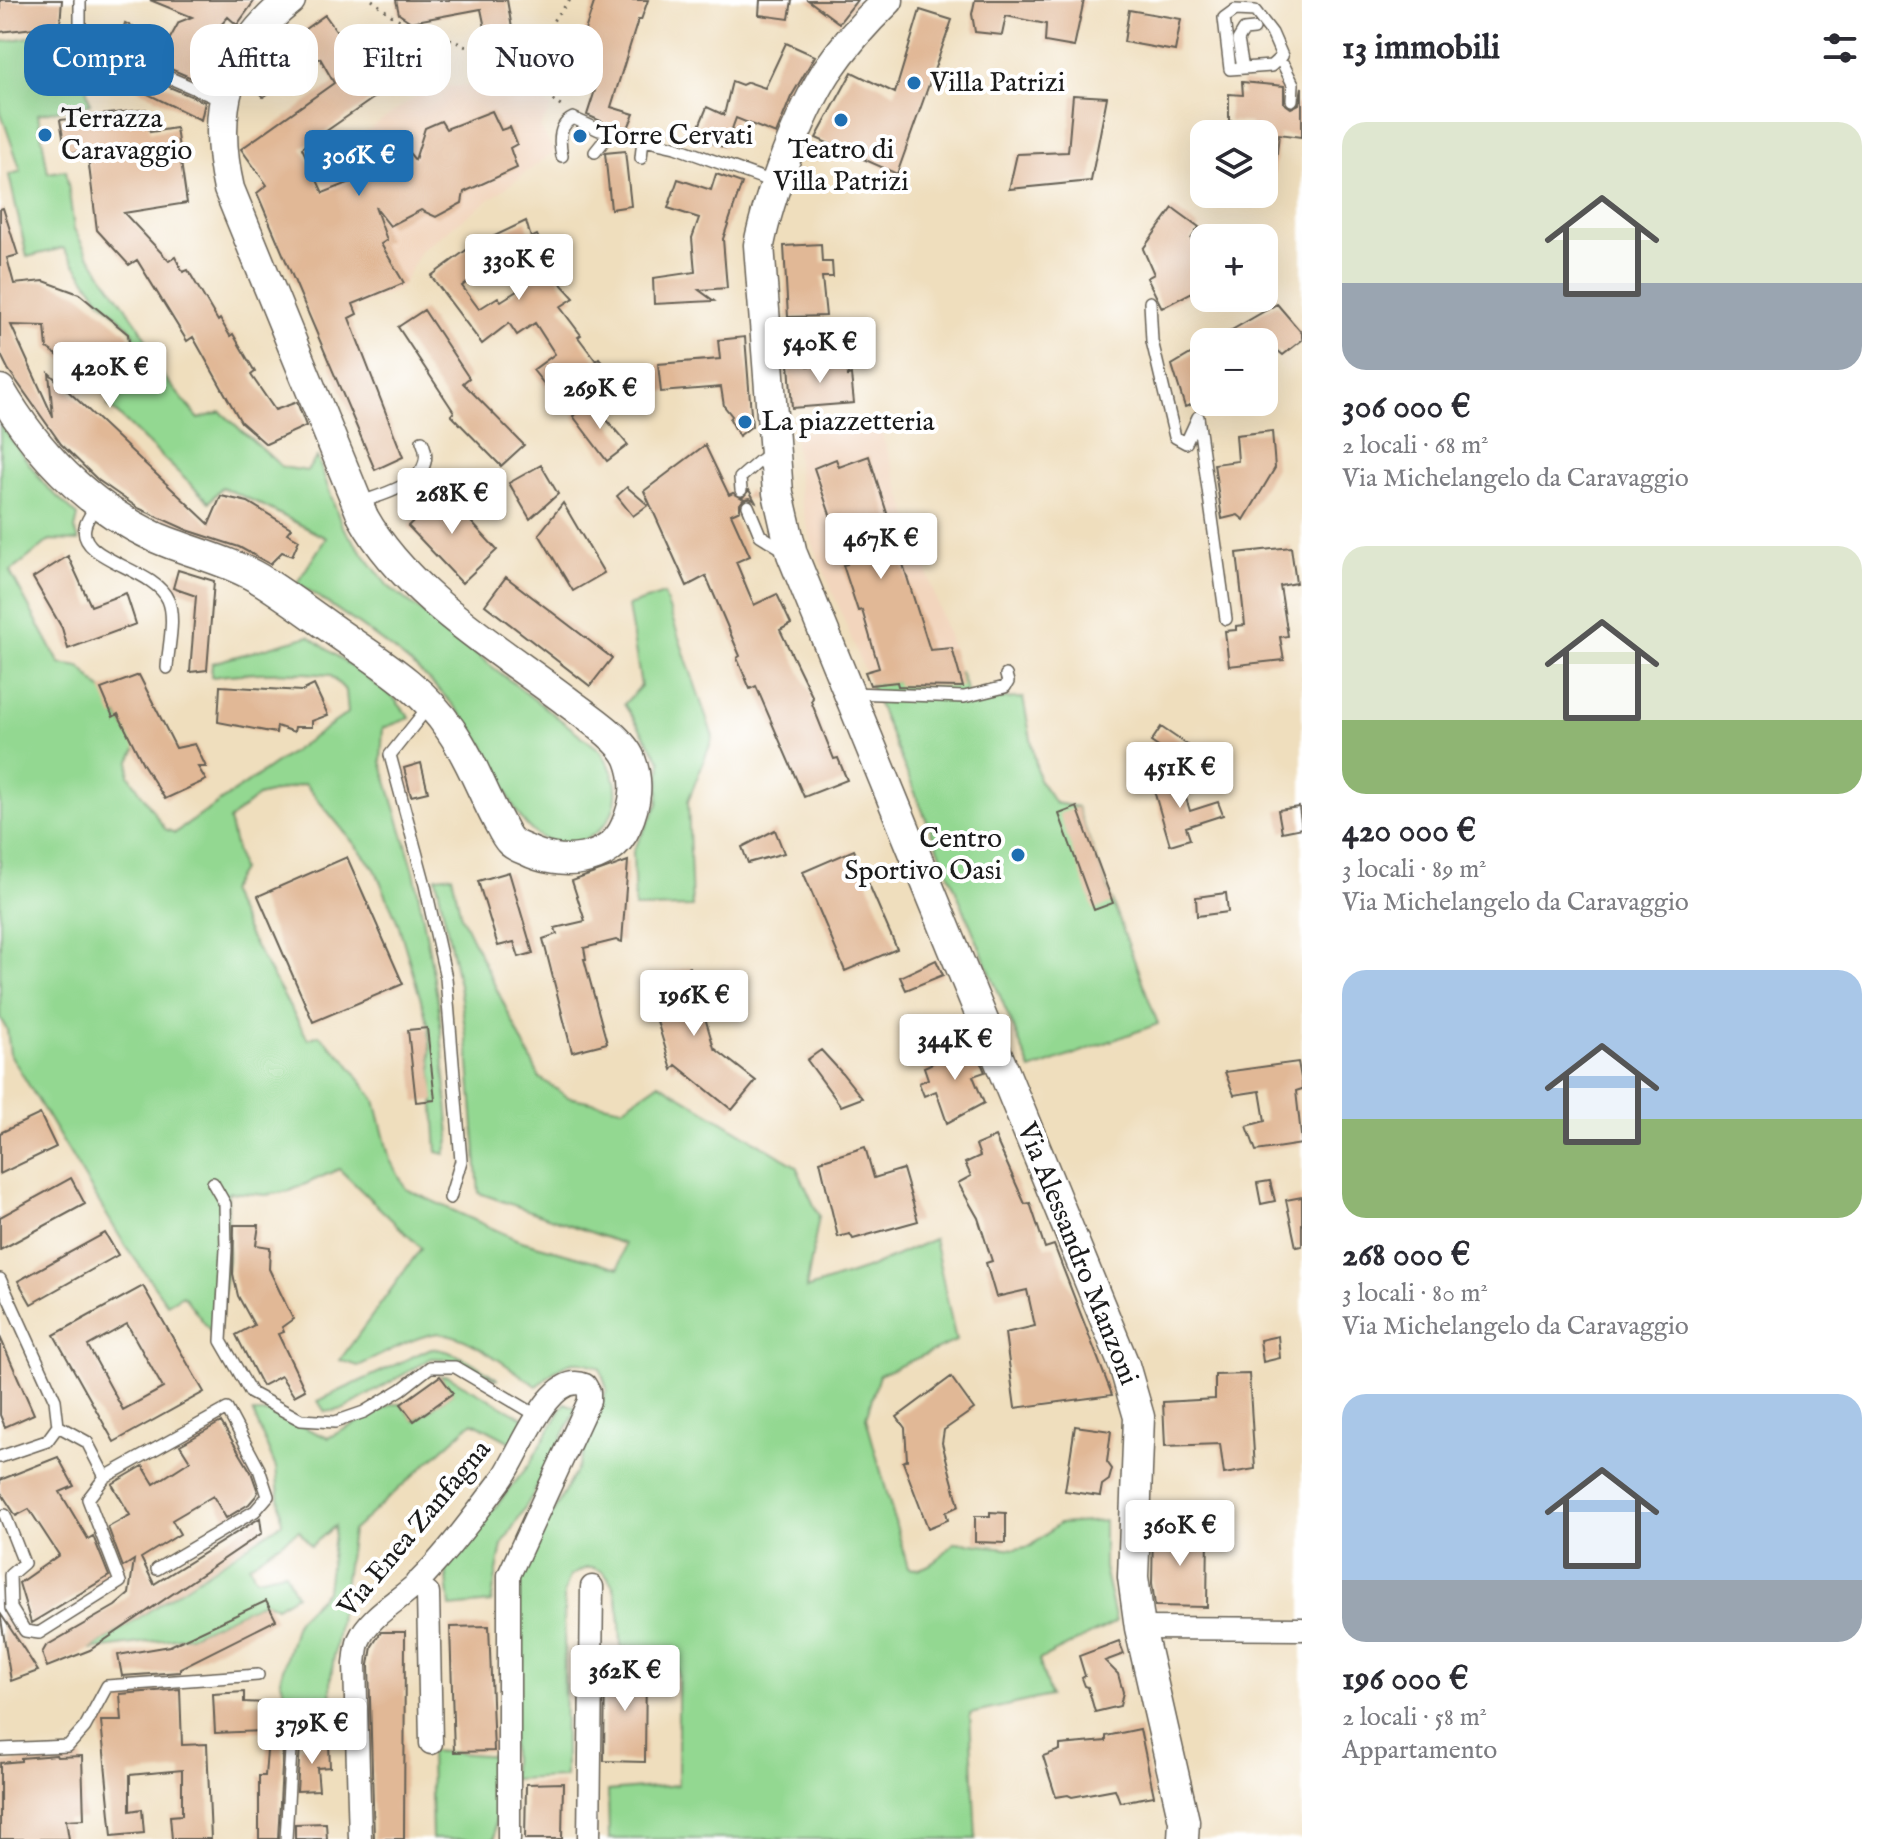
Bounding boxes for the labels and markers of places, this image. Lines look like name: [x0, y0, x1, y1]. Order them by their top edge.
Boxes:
place label: Villa Patrizi: [929, 66, 1065, 101]
marker: Villa Patrizi: [905, 74, 923, 92]
place label: Terrazza Caravaggio: [61, 102, 192, 169]
marker: Teatro di Villa Patrizi: [832, 111, 850, 129]
place label: Torre Cervati: [596, 119, 753, 154]
marker: Terrazza Caravaggio: [36, 126, 54, 144]
marker: Torre Cervati: [571, 127, 589, 145]
pin: 306K €: [294, 130, 424, 198]
place label: Teatro di Villa Patrizi: [772, 133, 909, 200]
pin: 330K €: [454, 234, 584, 302]
pin: 540K €: [755, 317, 885, 385]
pin: 420K €: [45, 342, 175, 410]
pin: 269K €: [535, 363, 665, 431]
place label: La piazzetteria: [761, 405, 935, 440]
marker: La piazzetteria: [736, 413, 754, 431]
pin: 268K €: [387, 468, 517, 536]
pin: 467K €: [816, 513, 946, 581]
pin: 451K €: [1115, 742, 1245, 810]
place label: Centro Sportivo Oasi: [844, 822, 1002, 889]
marker: Centro Sportivo Oasi: [1009, 846, 1027, 864]
pin: 196K €: [629, 970, 759, 1038]
pin: 344K €: [890, 1014, 1020, 1082]
pin: 360K €: [1115, 1500, 1245, 1568]
pin: 362K €: [560, 1645, 690, 1713]
pin: 379K €: [247, 1698, 377, 1766]

